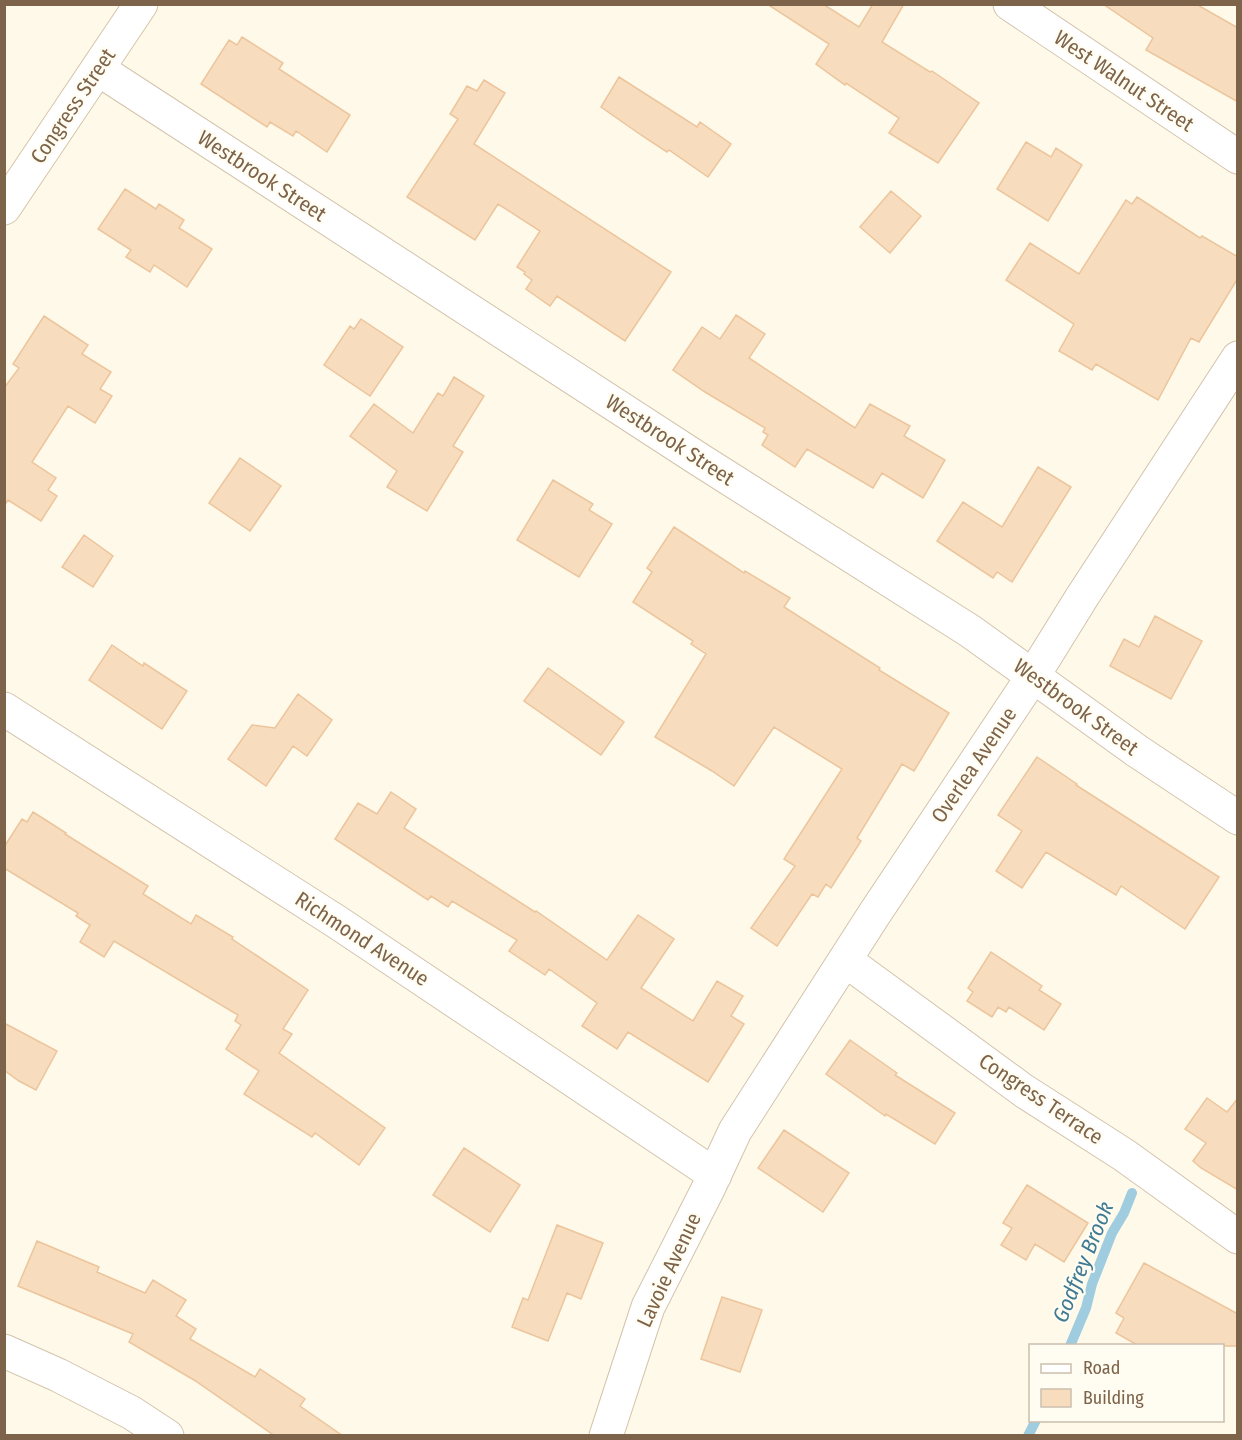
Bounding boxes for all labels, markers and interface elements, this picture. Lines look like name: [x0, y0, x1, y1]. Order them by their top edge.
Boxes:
street label: West Walnut Street: [1049, 25, 1199, 137]
street label: Congress Street: [25, 43, 121, 169]
street label: Westbrook Street: [193, 125, 331, 227]
street label: Westbrook Street: [601, 389, 739, 491]
street label: Westbrook Street: [1008, 653, 1144, 761]
street label: Overlea Avenue: [926, 702, 1022, 828]
street label: Richmond Avenue: [290, 886, 434, 992]
street label: Congress Terrace: [974, 1048, 1108, 1150]
water label: Godfrey Brook: [1047, 1198, 1119, 1326]
street label: Lavoie Avenue: [631, 1209, 707, 1331]
legend: [1029, 1344, 1224, 1422]
text: Road: [1083, 1357, 1120, 1379]
text: Building: [1083, 1387, 1144, 1409]

